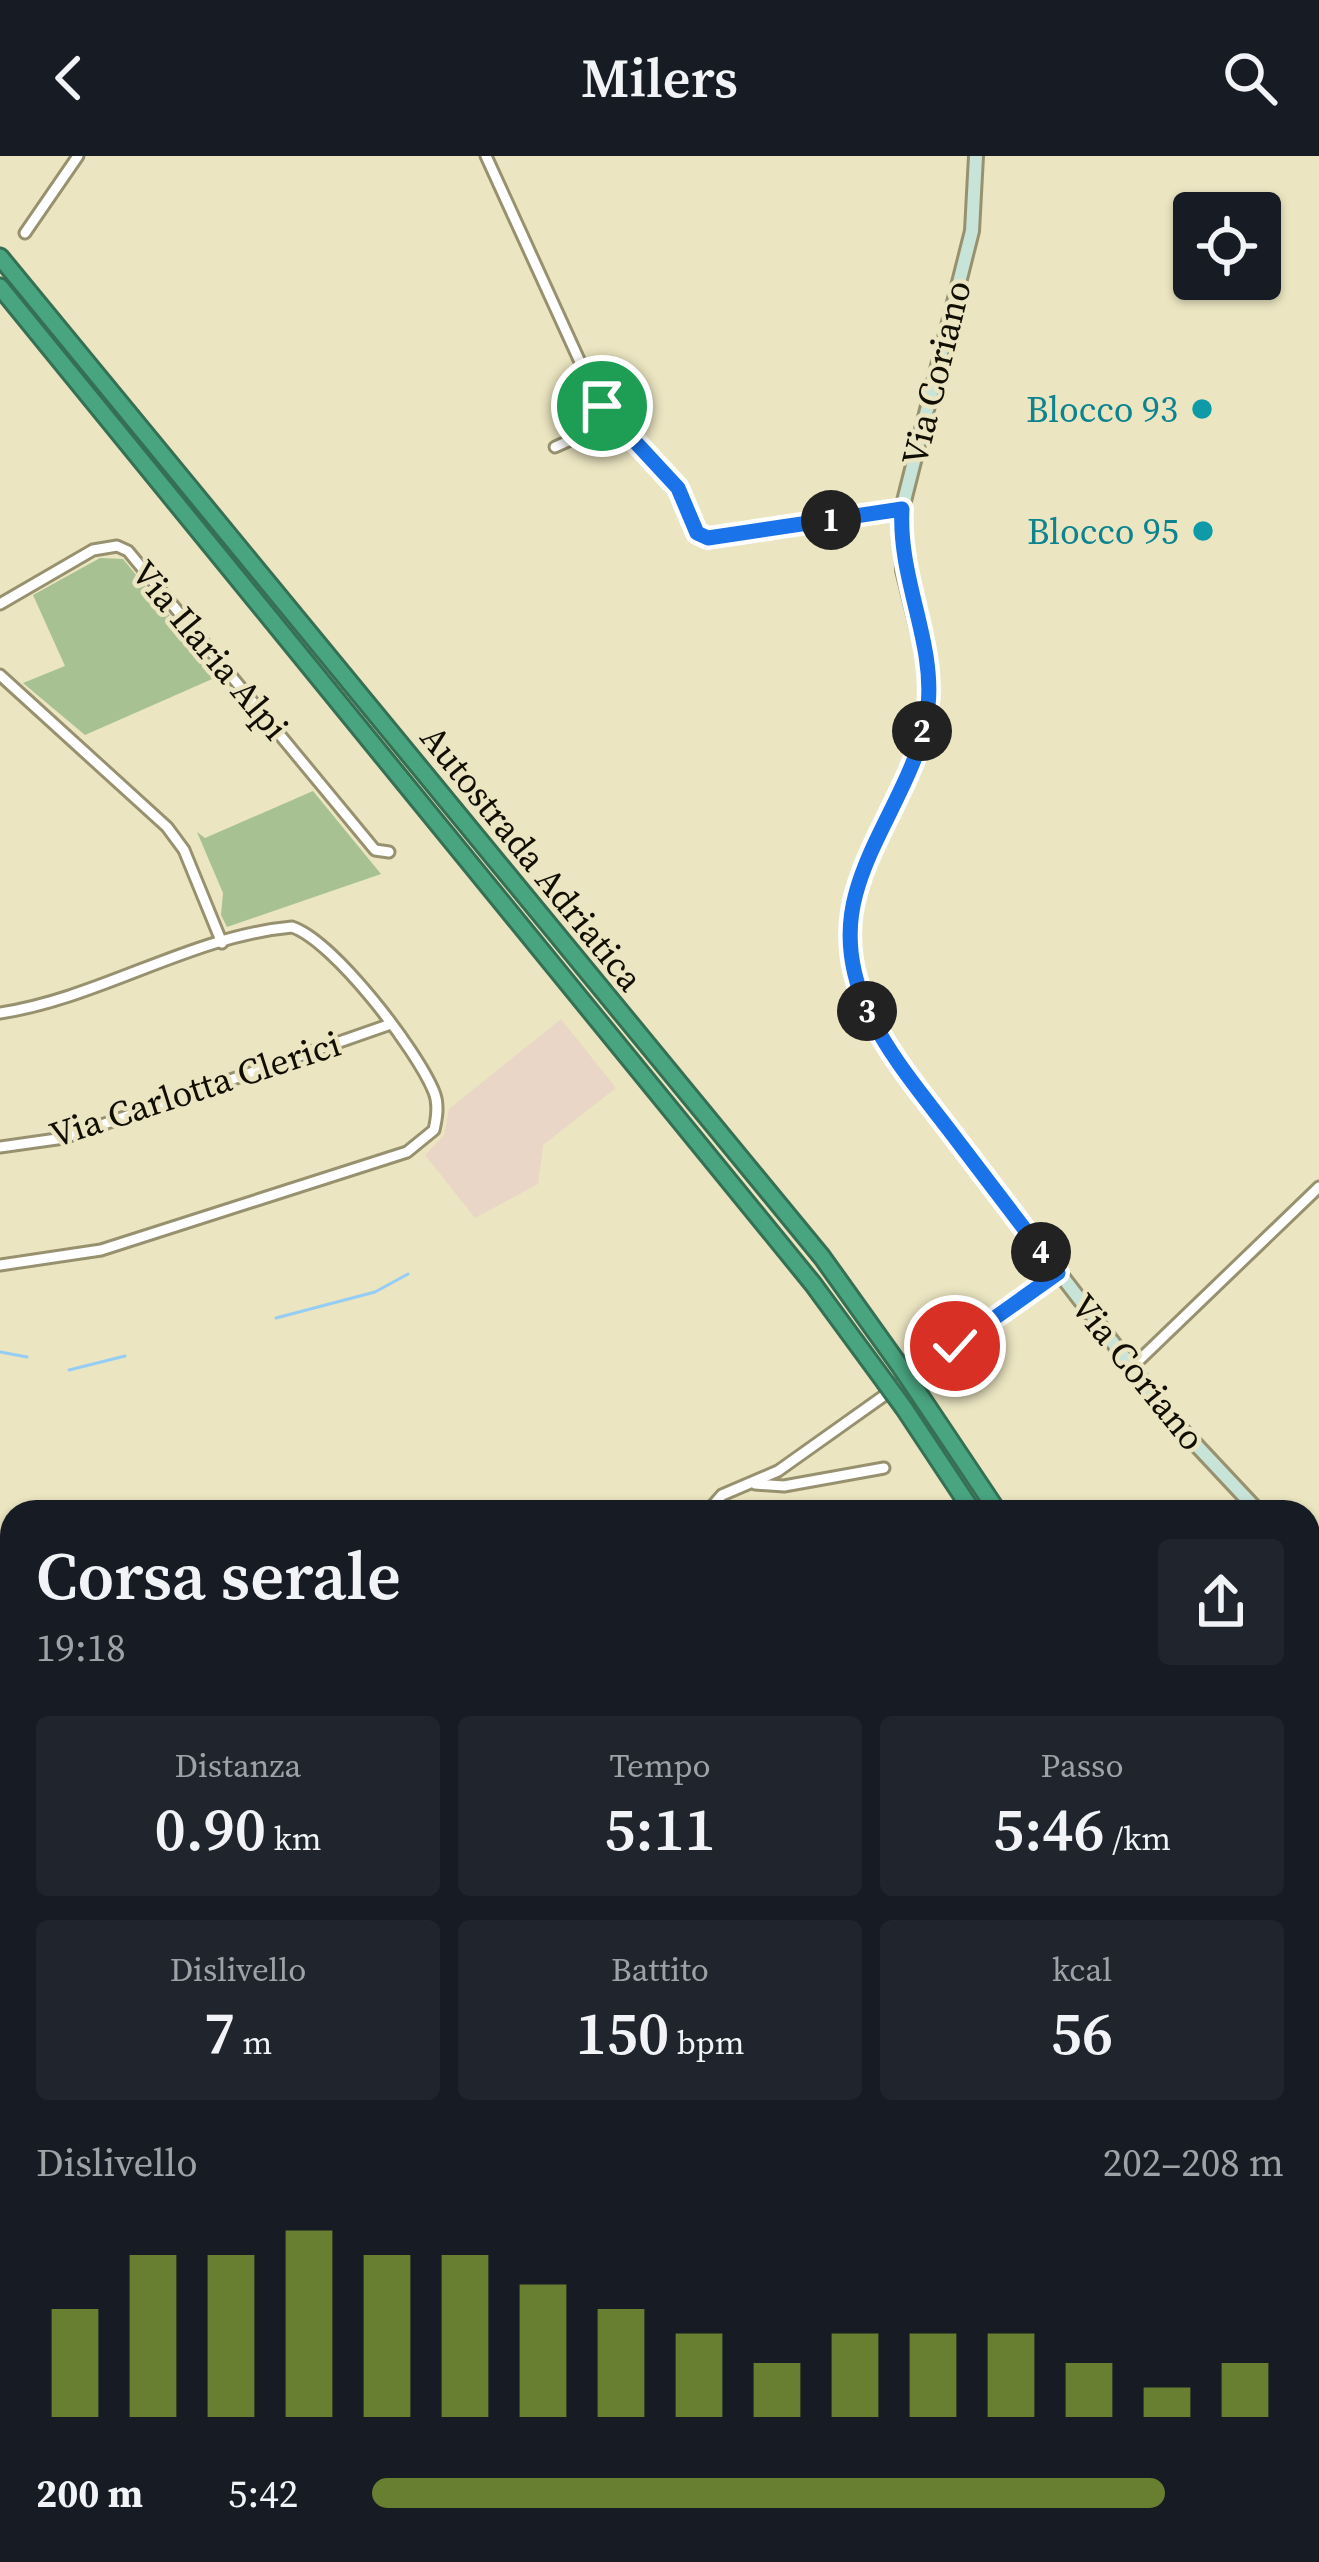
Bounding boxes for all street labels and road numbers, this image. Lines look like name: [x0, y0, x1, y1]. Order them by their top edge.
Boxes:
street label: Via Coriano: [889, 275, 983, 471]
street label: Via Ilaria Alpi: [120, 550, 300, 750]
street label: Autostrada Adriatica: [409, 715, 655, 1002]
street label: Via Carlotta Clerici: [43, 1019, 347, 1159]
street label: Via Coriano: [1060, 1283, 1216, 1461]

